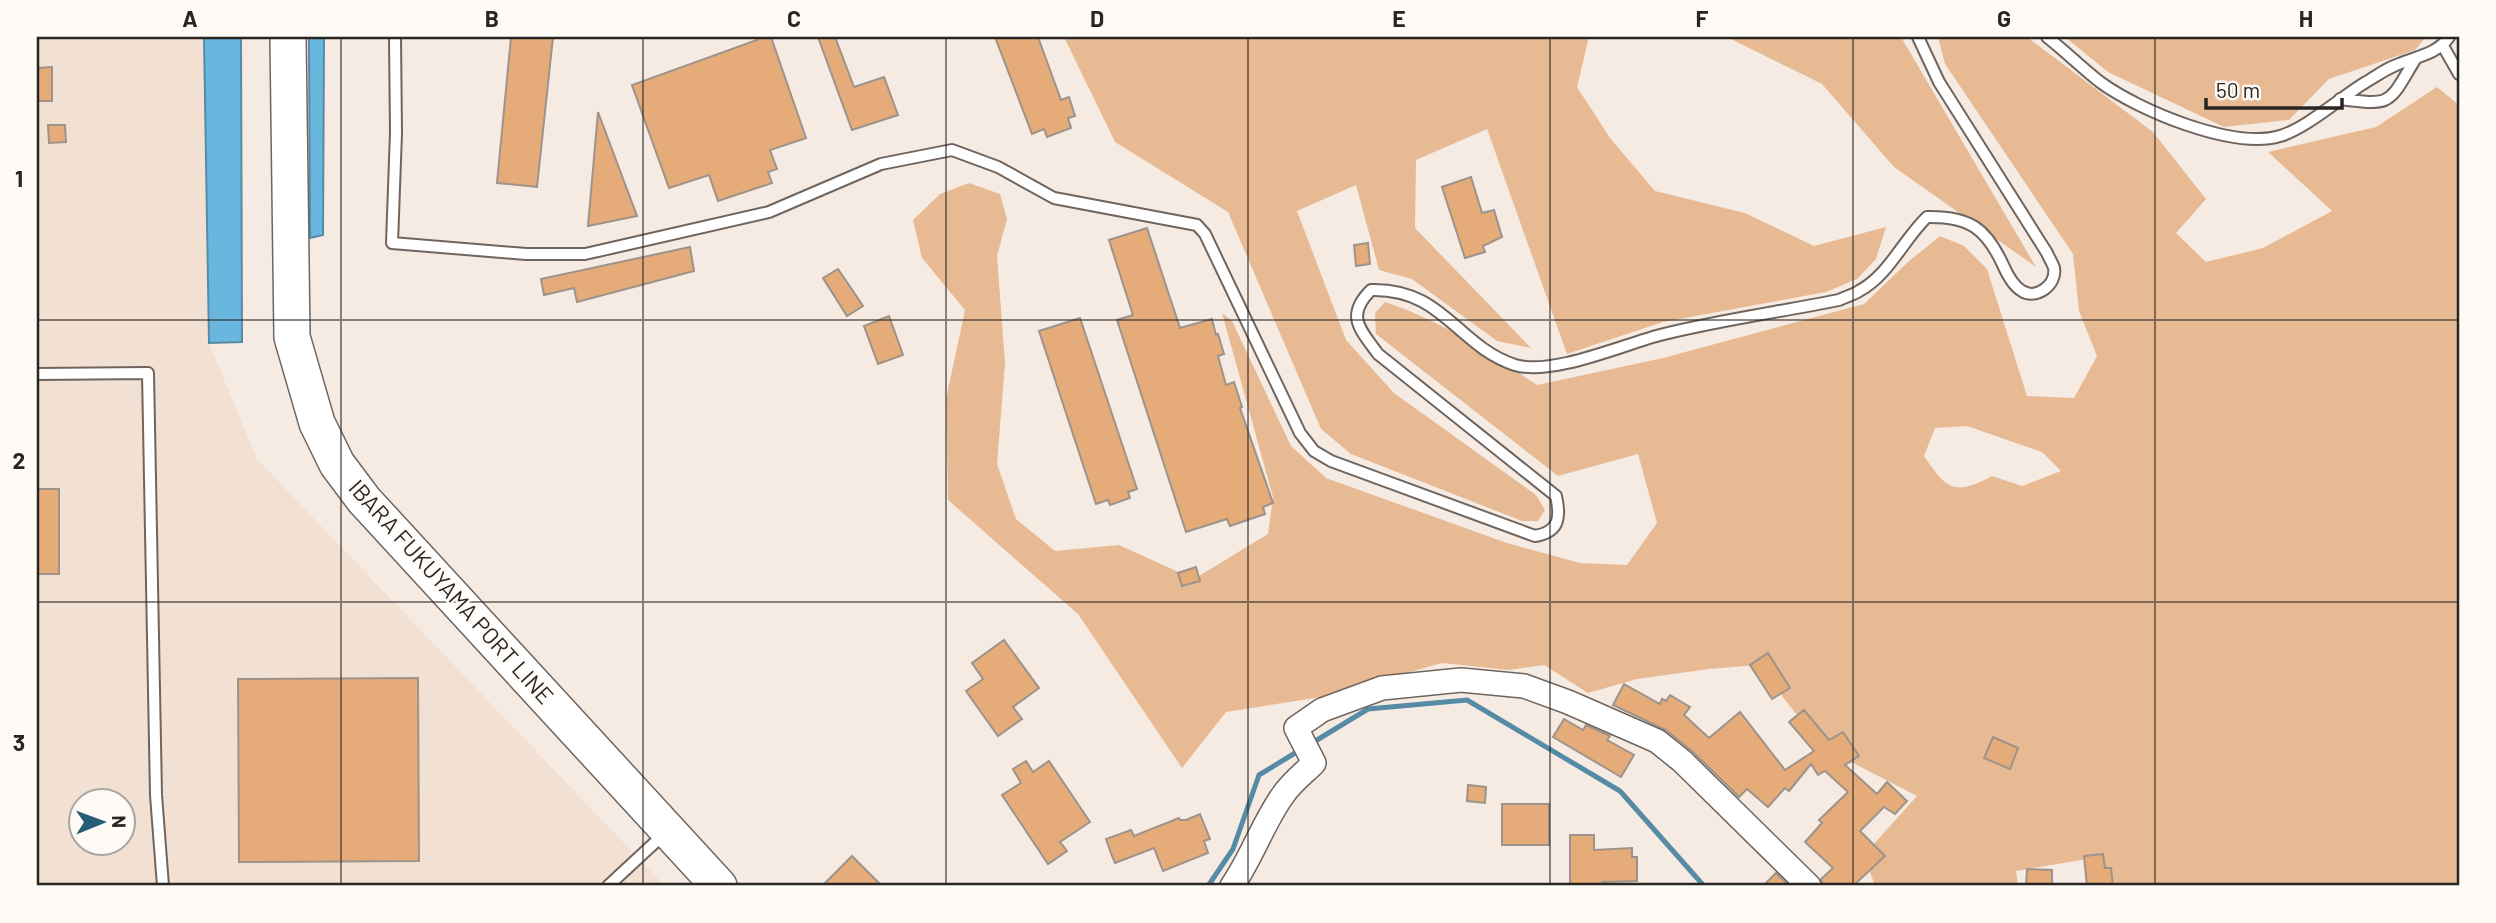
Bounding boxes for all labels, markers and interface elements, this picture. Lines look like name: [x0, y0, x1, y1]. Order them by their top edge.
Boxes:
text: A: [182, 4, 198, 32]
text: B: [485, 4, 499, 32]
text: C: [787, 4, 801, 32]
text: D: [1090, 4, 1104, 32]
text: E: [1392, 4, 1406, 32]
text: F: [1696, 4, 1709, 32]
text: G: [1997, 4, 2011, 32]
text: H: [2299, 4, 2313, 32]
scale bar: [2206, 66, 2342, 110]
text: 50 m: [2216, 77, 2260, 102]
text: 1: [15, 164, 23, 192]
text: 2: [13, 446, 25, 474]
street label: IBARA FUKUYAMA PORT LINE: [344, 473, 560, 709]
text: 3: [13, 728, 25, 756]
north arrow: [66, 786, 136, 856]
text: N: [108, 815, 131, 828]

